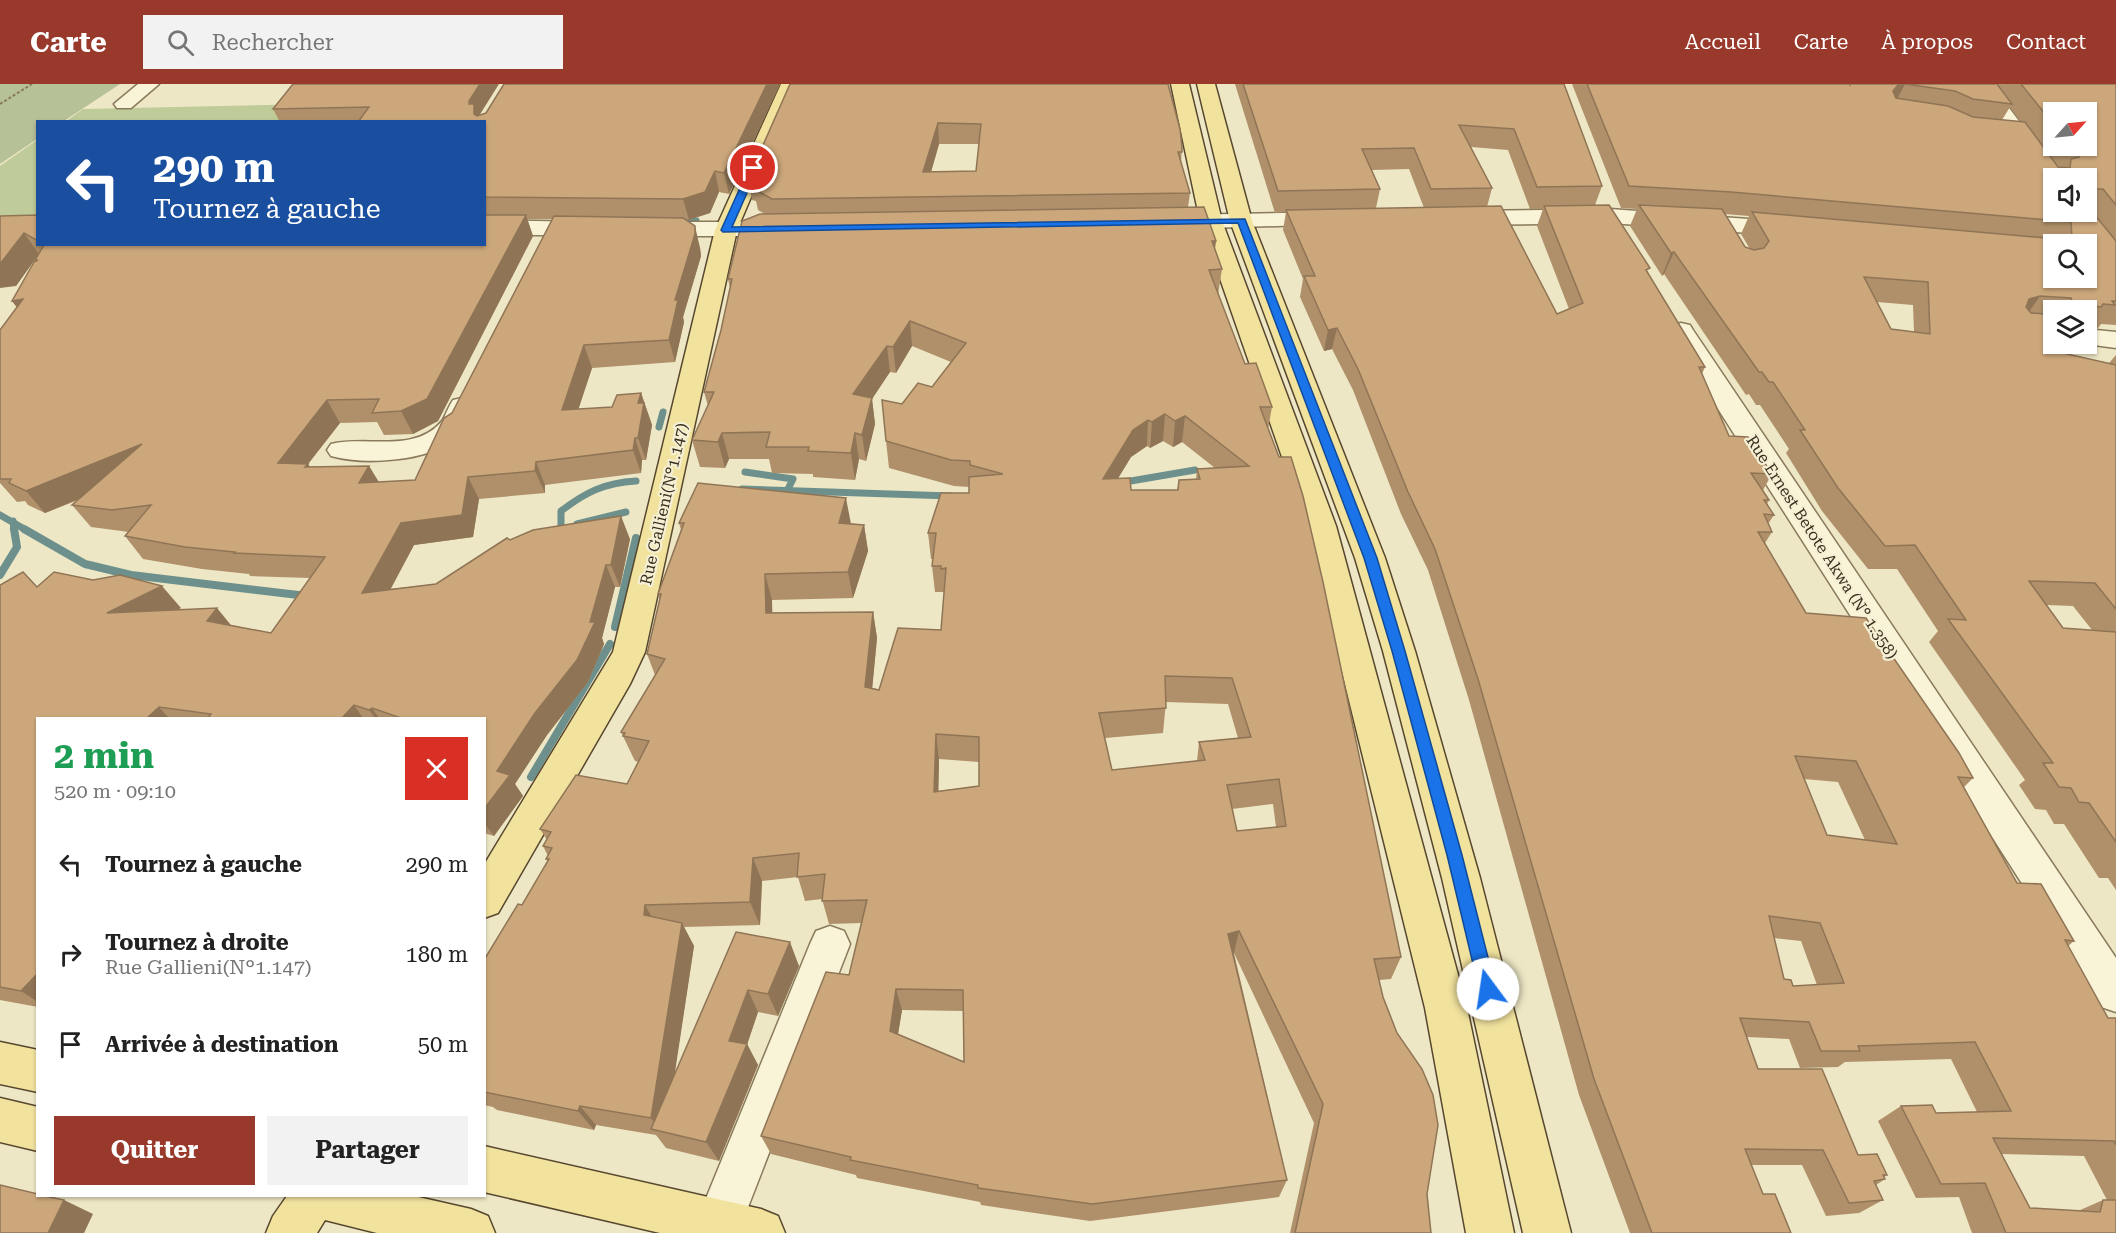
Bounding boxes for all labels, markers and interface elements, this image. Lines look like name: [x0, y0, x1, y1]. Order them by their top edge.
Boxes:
search box: [143, 15, 563, 69]
text: Carte: [30, 26, 107, 59]
icon: search: [164, 26, 197, 59]
text: Rechercher: [212, 30, 334, 55]
text: Accueil: [1685, 30, 1761, 54]
text: Carte: [1794, 30, 1848, 54]
text: À propos: [1881, 30, 1973, 54]
text: Contact: [2006, 30, 2086, 54]
north arrow: [2043, 102, 2097, 156]
map controls: [2043, 102, 2097, 354]
pin: [727, 142, 778, 193]
text: 290 m: [153, 143, 275, 192]
icon: left: [54, 144, 132, 222]
icon: arrive: [736, 151, 769, 184]
button: sound: [2043, 168, 2097, 222]
text: Tournez à gauche: [153, 193, 381, 225]
button: search: [2043, 234, 2097, 288]
button: layers: [2043, 300, 2097, 354]
street label: Rue Gallieni(N°1.147): [636, 421, 692, 587]
street label: Rue Ernest Betote Akwa (N° 1.358): [1742, 431, 1902, 663]
text: 2 min: [54, 735, 154, 777]
button: close: [405, 737, 468, 800]
text: 520 m · 09:10: [54, 779, 176, 803]
icon: left: [54, 848, 87, 881]
text: Tournez à gauche: [105, 852, 302, 877]
text: 290 m: [405, 852, 468, 877]
text: Tournez à droite: [105, 930, 289, 955]
icon: right: [54, 938, 87, 971]
text: 180 m: [405, 942, 468, 967]
text: Rue Gallieni(N°1.147): [105, 955, 311, 979]
position arrow: [1456, 957, 1520, 1021]
icon: arrive: [54, 1028, 87, 1061]
text: Arrivée à destination: [105, 1032, 339, 1057]
text: 50 m: [418, 1032, 468, 1057]
button: Quitter: [54, 1116, 255, 1185]
button: Partager: [267, 1116, 468, 1185]

